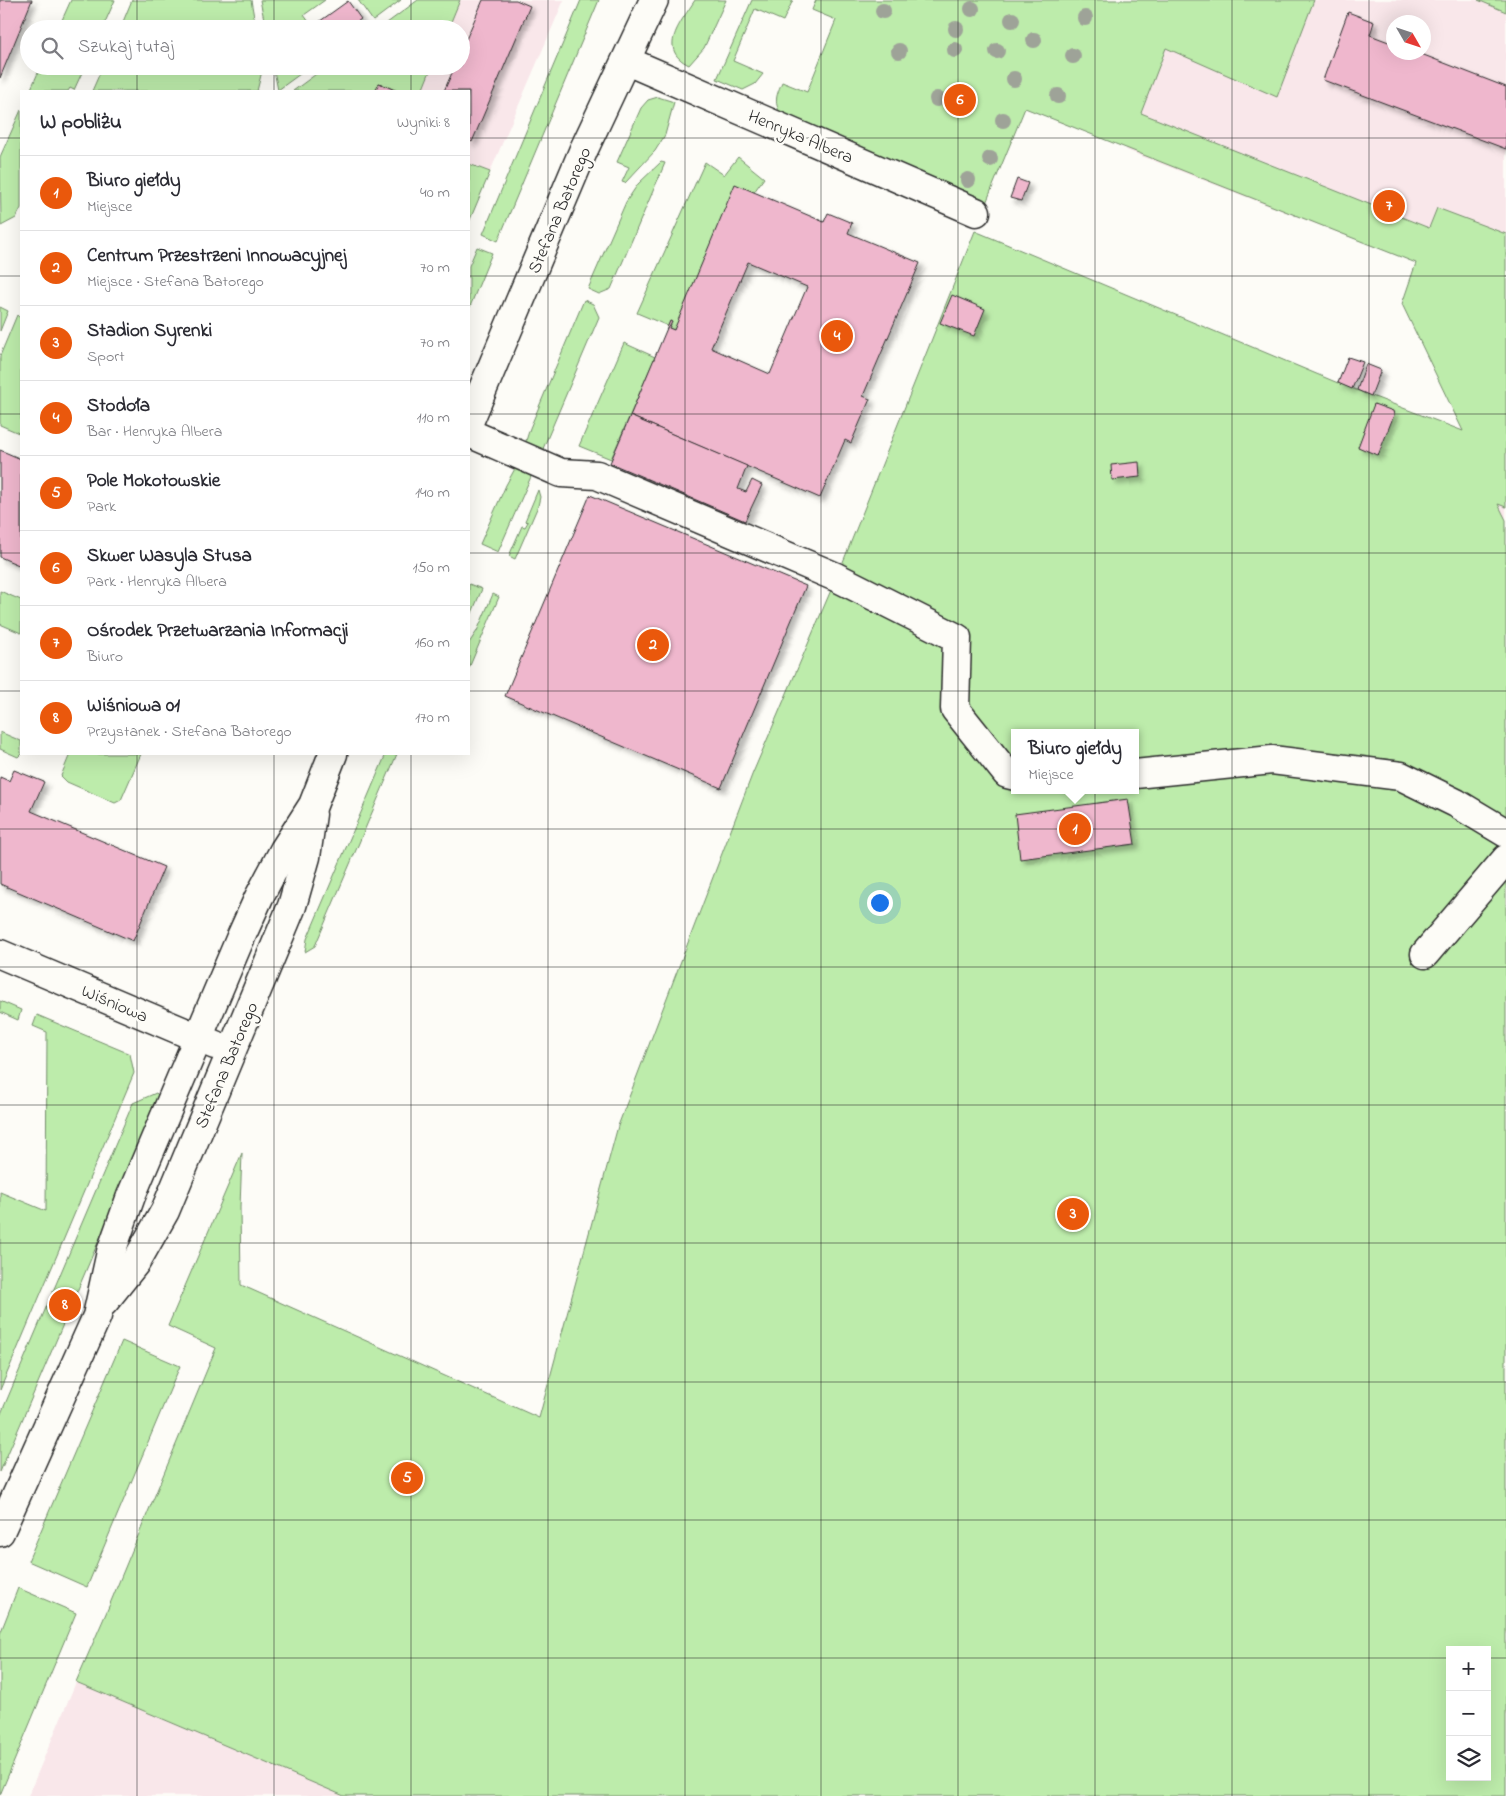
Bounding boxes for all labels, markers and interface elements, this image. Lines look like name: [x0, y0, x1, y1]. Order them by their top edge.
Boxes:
north arrow: [1386, 15, 1431, 60]
search box: [20, 20, 470, 75]
icon: search: [38, 34, 66, 62]
text: Szukaj tutaj: [78, 34, 174, 61]
pin: 6: [944, 81, 976, 119]
street label: Henryka Albera: [744, 104, 857, 172]
text: W pobliżu: [40, 108, 122, 138]
text: Wyniki: 8: [397, 111, 450, 135]
street label: Stefana Batorego: [522, 143, 600, 278]
text: Biuro giełdy: [87, 168, 181, 195]
text: 1: [53, 181, 59, 205]
text: 40 m: [420, 181, 450, 205]
pin: 7: [1373, 187, 1405, 225]
text: Miejsce: [87, 195, 132, 219]
text: Centrum Przestrzeni Innowacyjnej: [87, 243, 346, 270]
text: 2: [52, 256, 60, 280]
text: 70 m: [420, 256, 450, 280]
text: Miejsce · Stefana Batorego: [87, 270, 264, 294]
pin: 4: [821, 317, 853, 355]
text: Stadion Syrenki: [87, 318, 212, 345]
text: 3: [53, 331, 59, 355]
text: 70 m: [420, 331, 450, 355]
text: Sport: [87, 345, 125, 369]
text: Stodoła: [87, 393, 150, 420]
text: 4: [53, 406, 59, 430]
text: 110 m: [416, 406, 450, 430]
text: Bar · Henryka Albera: [87, 420, 222, 444]
text: Pole Mokotowskie: [87, 468, 220, 495]
text: 5: [51, 481, 61, 505]
text: 140 m: [415, 481, 450, 505]
text: Park: [87, 495, 116, 519]
text: Skwer Wasyla Stusa: [87, 543, 252, 570]
text: 6: [52, 556, 60, 580]
text: 150 m: [412, 556, 450, 580]
text: Park · Henryka Albera: [87, 570, 227, 594]
text: Ośrodek Przetwarzania Informacji: [87, 618, 348, 645]
pin: 2: [637, 626, 669, 664]
text: 7: [53, 631, 59, 655]
text: 160 m: [415, 631, 450, 655]
text: Biuro: [87, 645, 123, 669]
text: Wiśniowa 01: [87, 693, 180, 720]
text: 8: [53, 706, 59, 730]
text: 170 m: [415, 706, 450, 730]
text: Przystanek · Stefana Batorego: [87, 720, 292, 744]
popup: [1011, 729, 1139, 794]
text: Biuro giełdy: [1028, 736, 1122, 763]
text: Miejsce: [1028, 763, 1074, 787]
pin: 1: [1059, 810, 1091, 848]
your location: [867, 890, 893, 916]
street label: Wiśniowa: [77, 979, 152, 1031]
street label: Stefana Batorego: [189, 998, 267, 1133]
pin: 3: [1057, 1195, 1089, 1233]
pin: 8: [49, 1286, 81, 1324]
pin: 5: [391, 1459, 423, 1497]
map controls: [1446, 1646, 1491, 1781]
button: +: [1446, 1646, 1491, 1691]
button: −: [1446, 1691, 1491, 1736]
button: layers: [1446, 1736, 1491, 1781]

